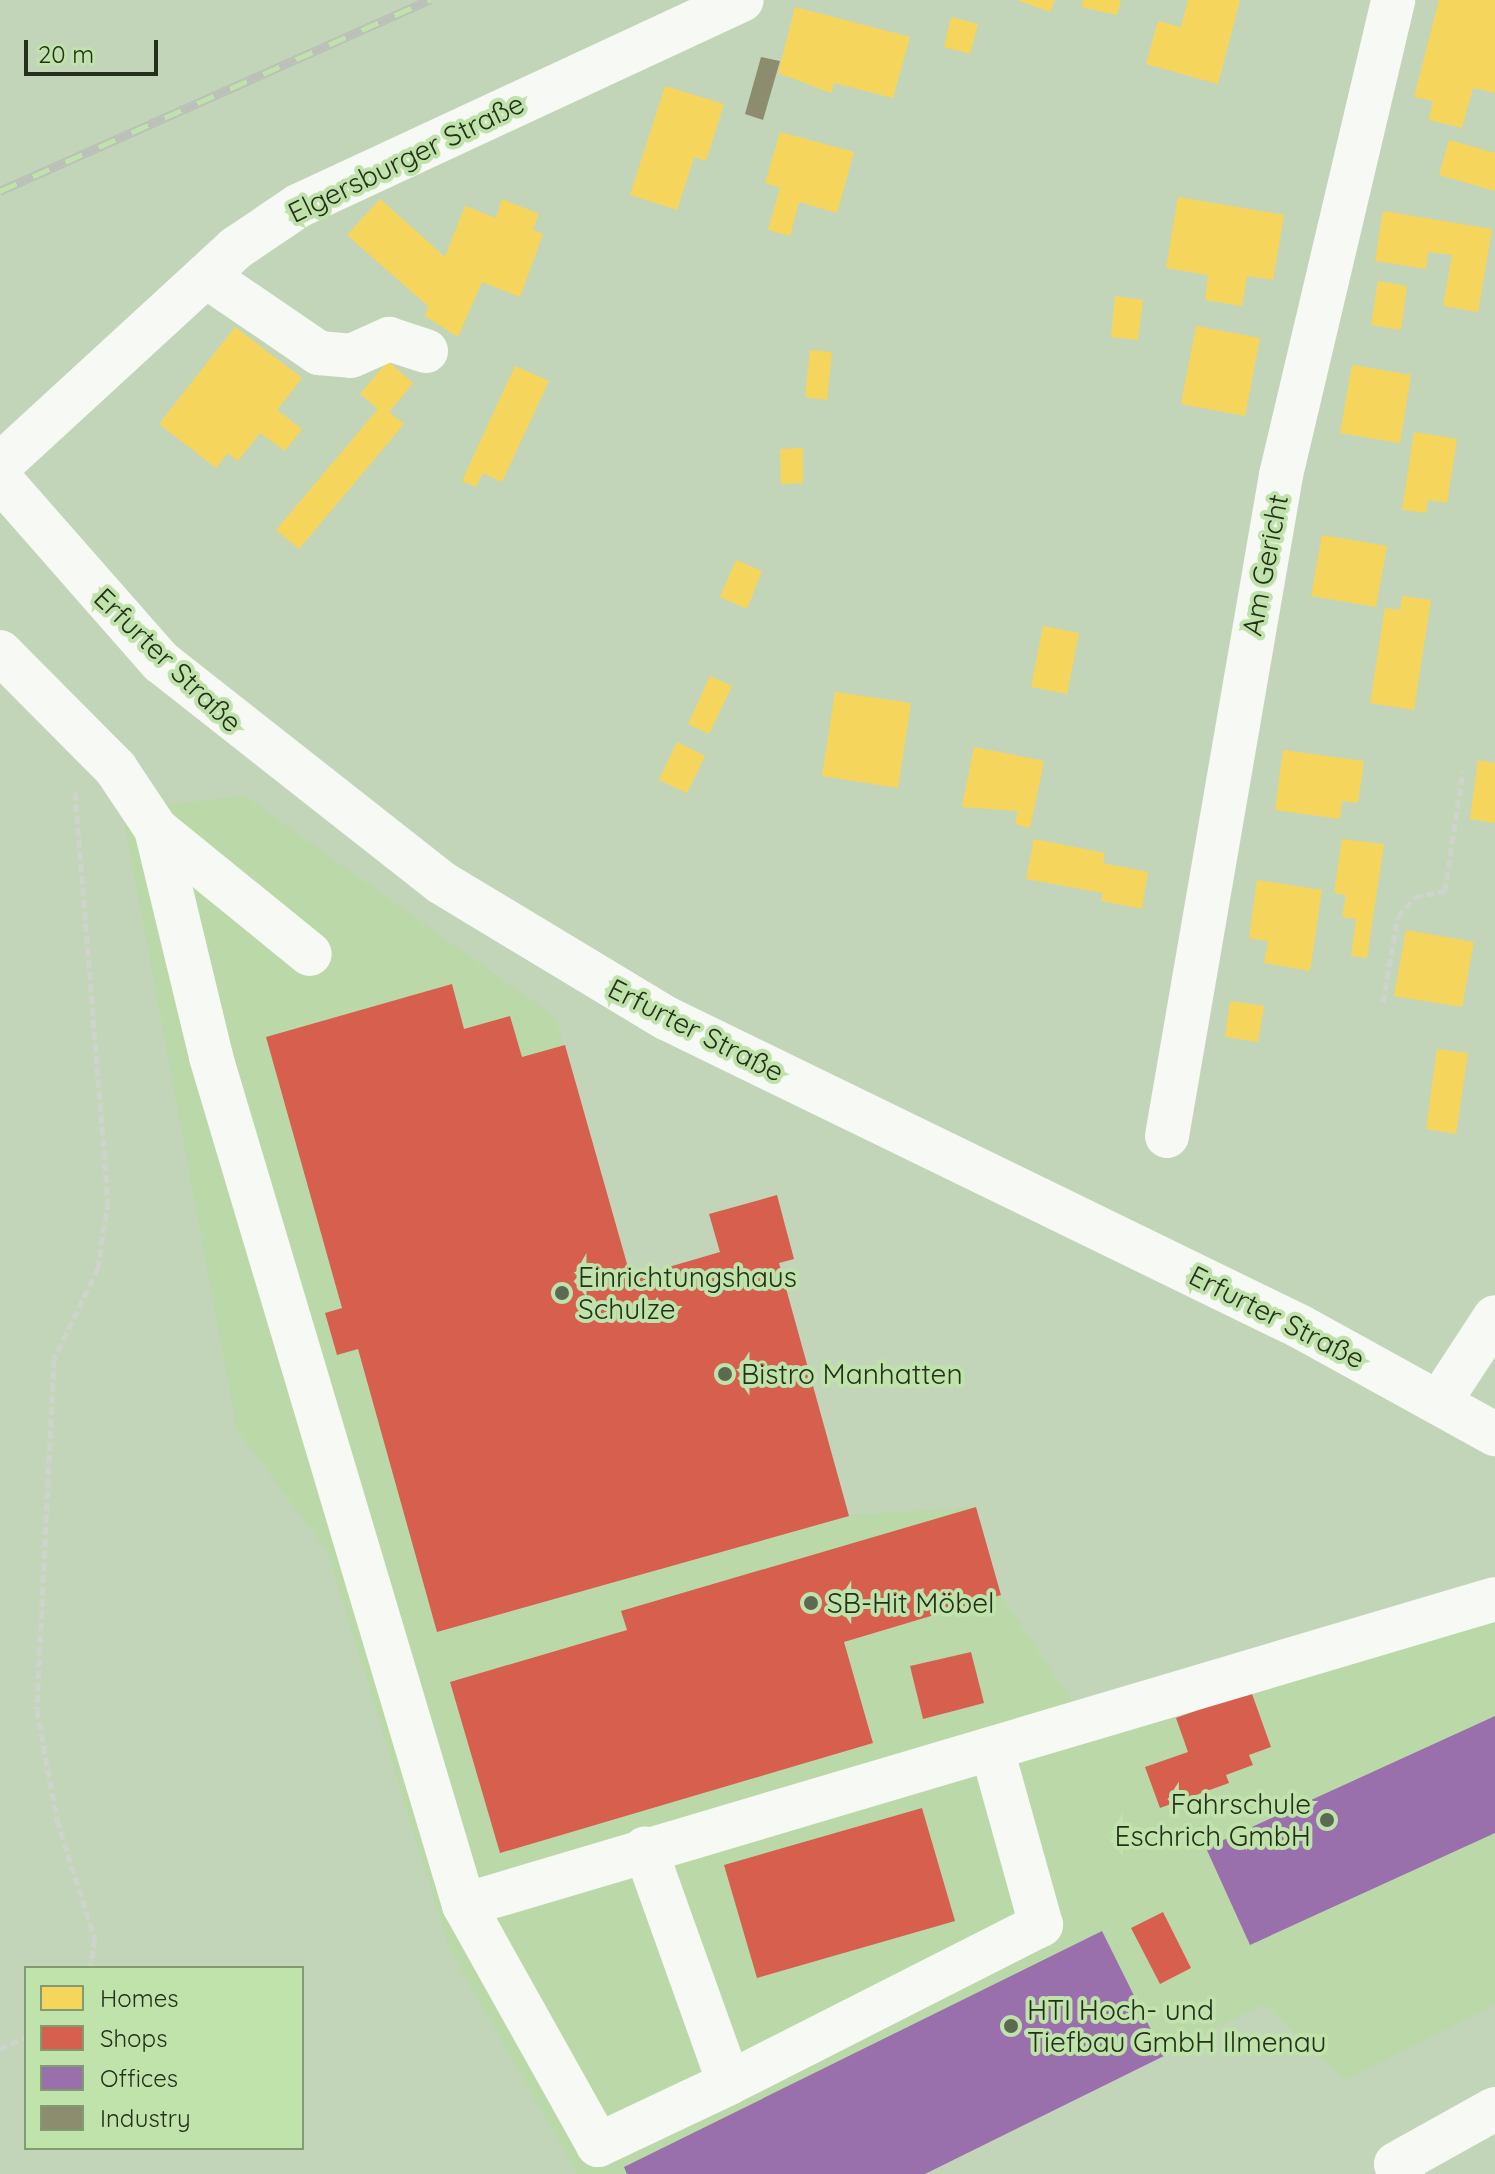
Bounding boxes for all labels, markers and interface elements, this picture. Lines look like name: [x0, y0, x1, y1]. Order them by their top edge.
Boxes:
scale bar: [28, 24, 162, 74]
text: 20 m: [38, 39, 94, 69]
street label: Elgersburger Straße: [282, 86, 530, 230]
street label: Am Gericht: [1235, 491, 1295, 639]
street label: Erfurter Straße: [87, 581, 249, 739]
street label: Erfurter Straße: [603, 971, 789, 1089]
street label: Erfurter Straße: [1184, 1258, 1370, 1376]
place label: Einrichtungshaus Schulze: [578, 1260, 797, 1326]
marker: Einrichtungshaus Schulze: [553, 1284, 571, 1302]
place label: Bistro Manhatten: [741, 1357, 963, 1391]
marker: Bistro Manhatten: [716, 1365, 734, 1383]
place label: SB-Hit Möbel: [827, 1586, 994, 1620]
marker: SB-Hit Möbel: [802, 1594, 820, 1612]
place label: Fahrschule Eschrich GmbH: [1115, 1787, 1311, 1853]
marker: Fahrschule Eschrich GmbH: [1318, 1811, 1336, 1829]
legend: [24, 1966, 304, 2150]
text: Homes: [100, 1983, 178, 2013]
place label: HTI Hoch- und Tiefbau GmbH Ilmenau: [1027, 1993, 1326, 2059]
marker: HTI Hoch- und Tiefbau GmbH Ilmenau: [1002, 2017, 1020, 2035]
text: Shops: [100, 2023, 167, 2053]
text: Offices: [100, 2063, 178, 2093]
text: Industry: [100, 2103, 191, 2133]

